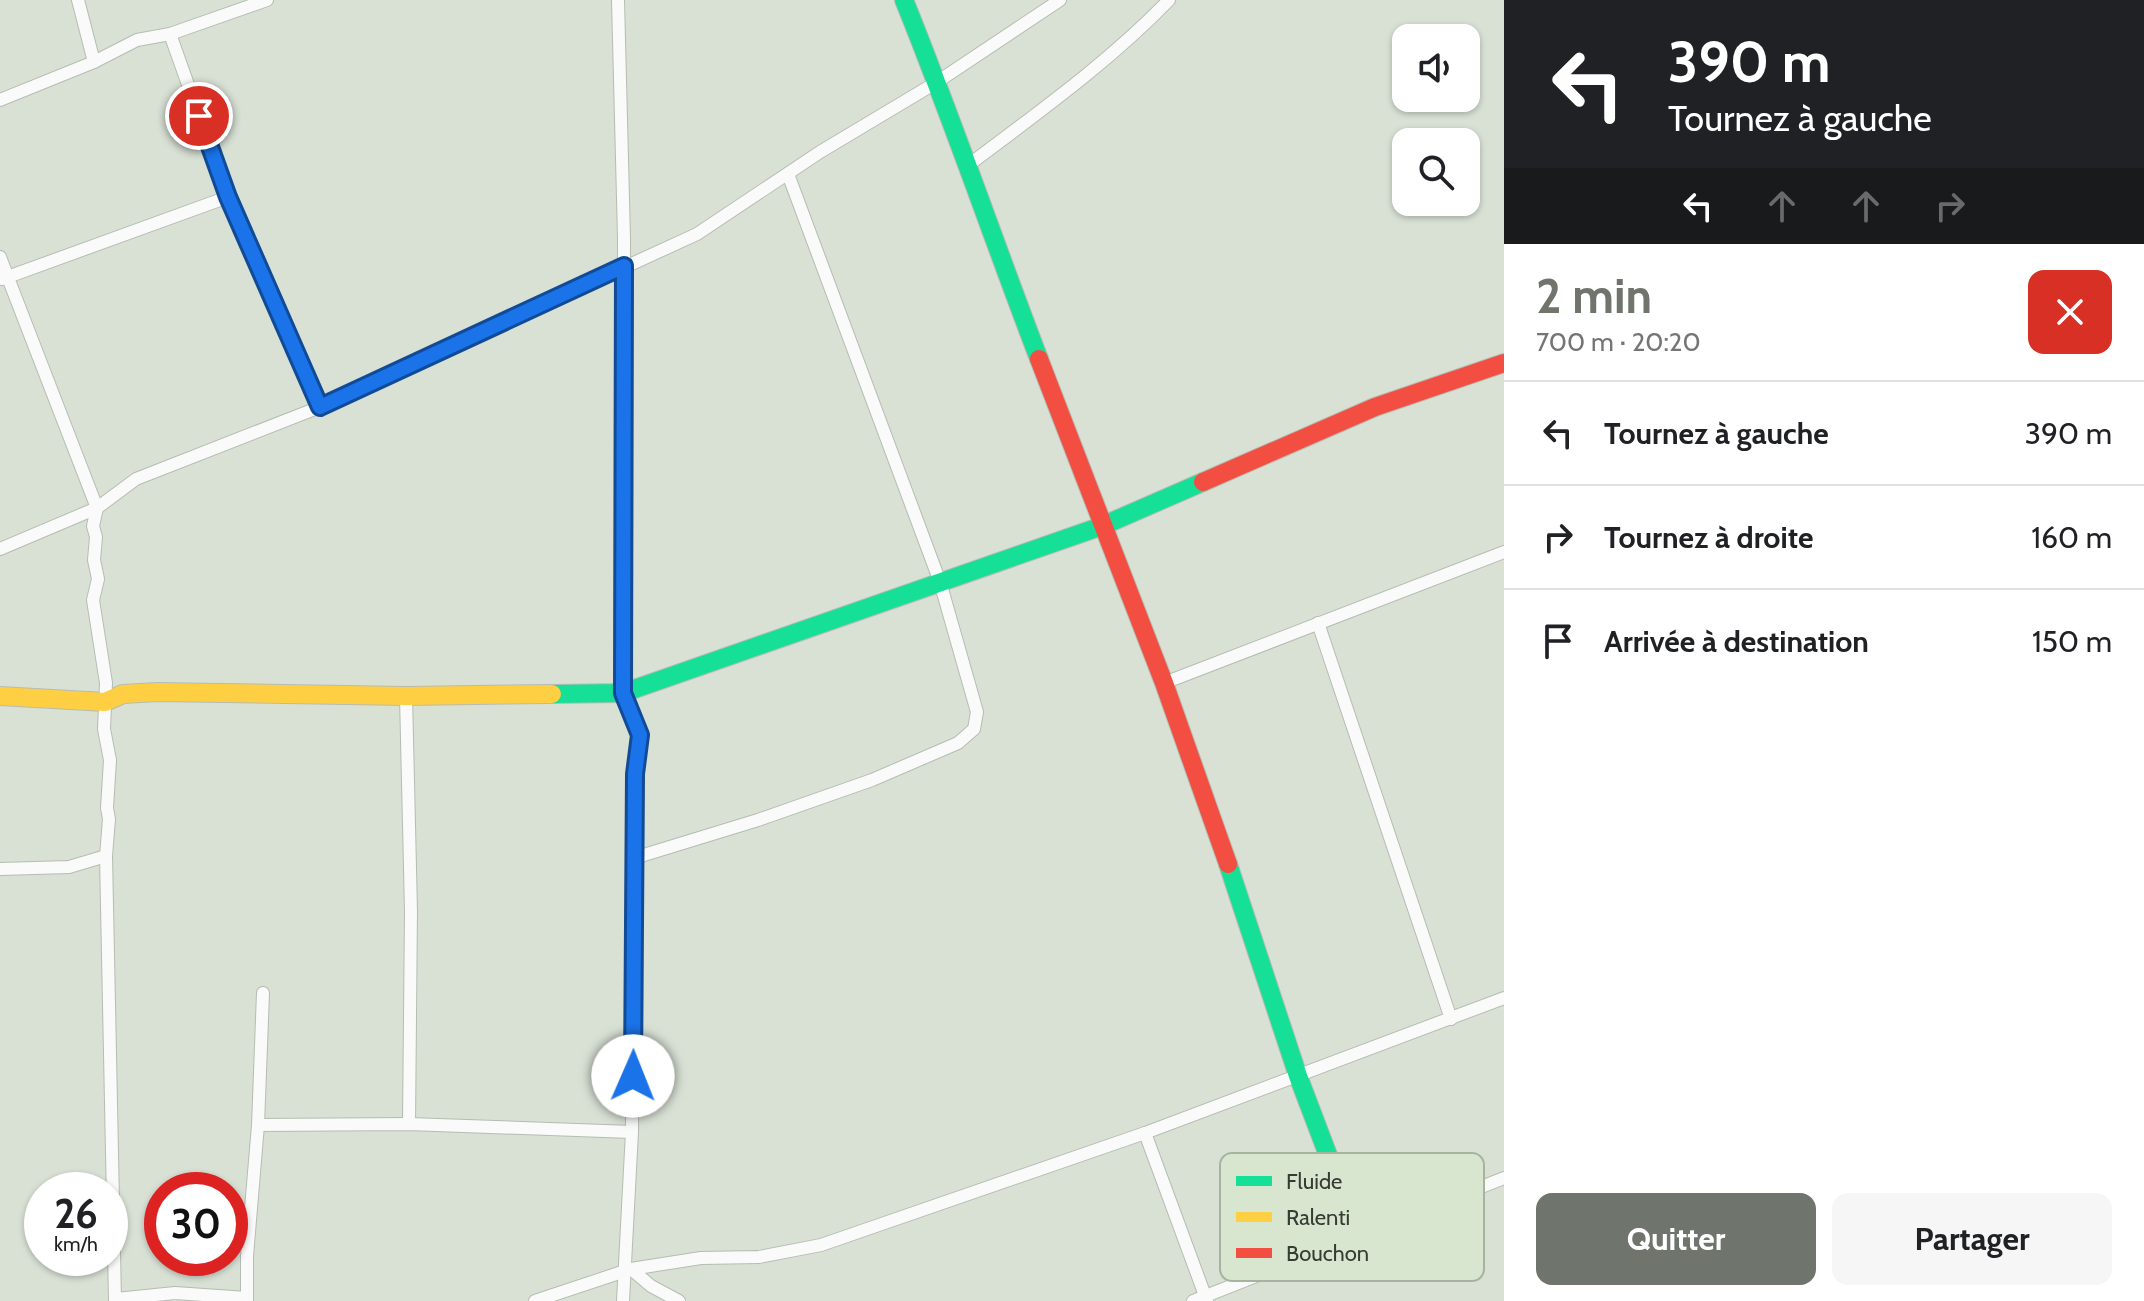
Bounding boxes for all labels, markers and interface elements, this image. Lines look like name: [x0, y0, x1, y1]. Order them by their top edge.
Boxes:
map controls: [1392, 24, 1480, 216]
button: sound: [1392, 24, 1480, 112]
text: 390 m: [1668, 28, 1830, 96]
icon: left: [1536, 32, 1640, 136]
pin: [165, 82, 233, 150]
icon: arrive: [177, 94, 221, 138]
text: Tournez à gauche: [1668, 96, 1932, 140]
button: search: [1392, 128, 1480, 216]
icon: left: [1676, 184, 1720, 228]
icon: ahead: [1760, 184, 1804, 228]
icon: ahead: [1844, 184, 1888, 228]
icon: right: [1928, 184, 1972, 228]
text: 2 min: [1536, 267, 1652, 325]
button: close: [2028, 270, 2112, 354]
text: 700 m · 20:20: [1536, 326, 1701, 358]
icon: left: [1536, 411, 1580, 455]
text: Tournez à gauche: [1604, 415, 1829, 452]
text: 390 m: [2025, 415, 2112, 452]
icon: right: [1536, 515, 1580, 559]
text: Tournez à droite: [1604, 519, 1813, 556]
text: 160 m: [2031, 519, 2112, 556]
icon: arrive: [1536, 619, 1580, 663]
text: Arrivée à destination: [1604, 623, 1869, 660]
text: 150 m: [2032, 623, 2112, 660]
position arrow: [591, 1034, 675, 1118]
legend: [1220, 1153, 1484, 1281]
text: Fluide: [1286, 1168, 1342, 1195]
speed limit sign: 30: [144, 1172, 248, 1276]
text: 26: [54, 1189, 98, 1238]
button: Quitter: [1536, 1193, 1816, 1285]
button: Partager: [1832, 1193, 2112, 1285]
text: Ralenti: [1286, 1204, 1350, 1231]
text: km/h: [54, 1232, 98, 1256]
text: Bouchon: [1286, 1240, 1369, 1267]

